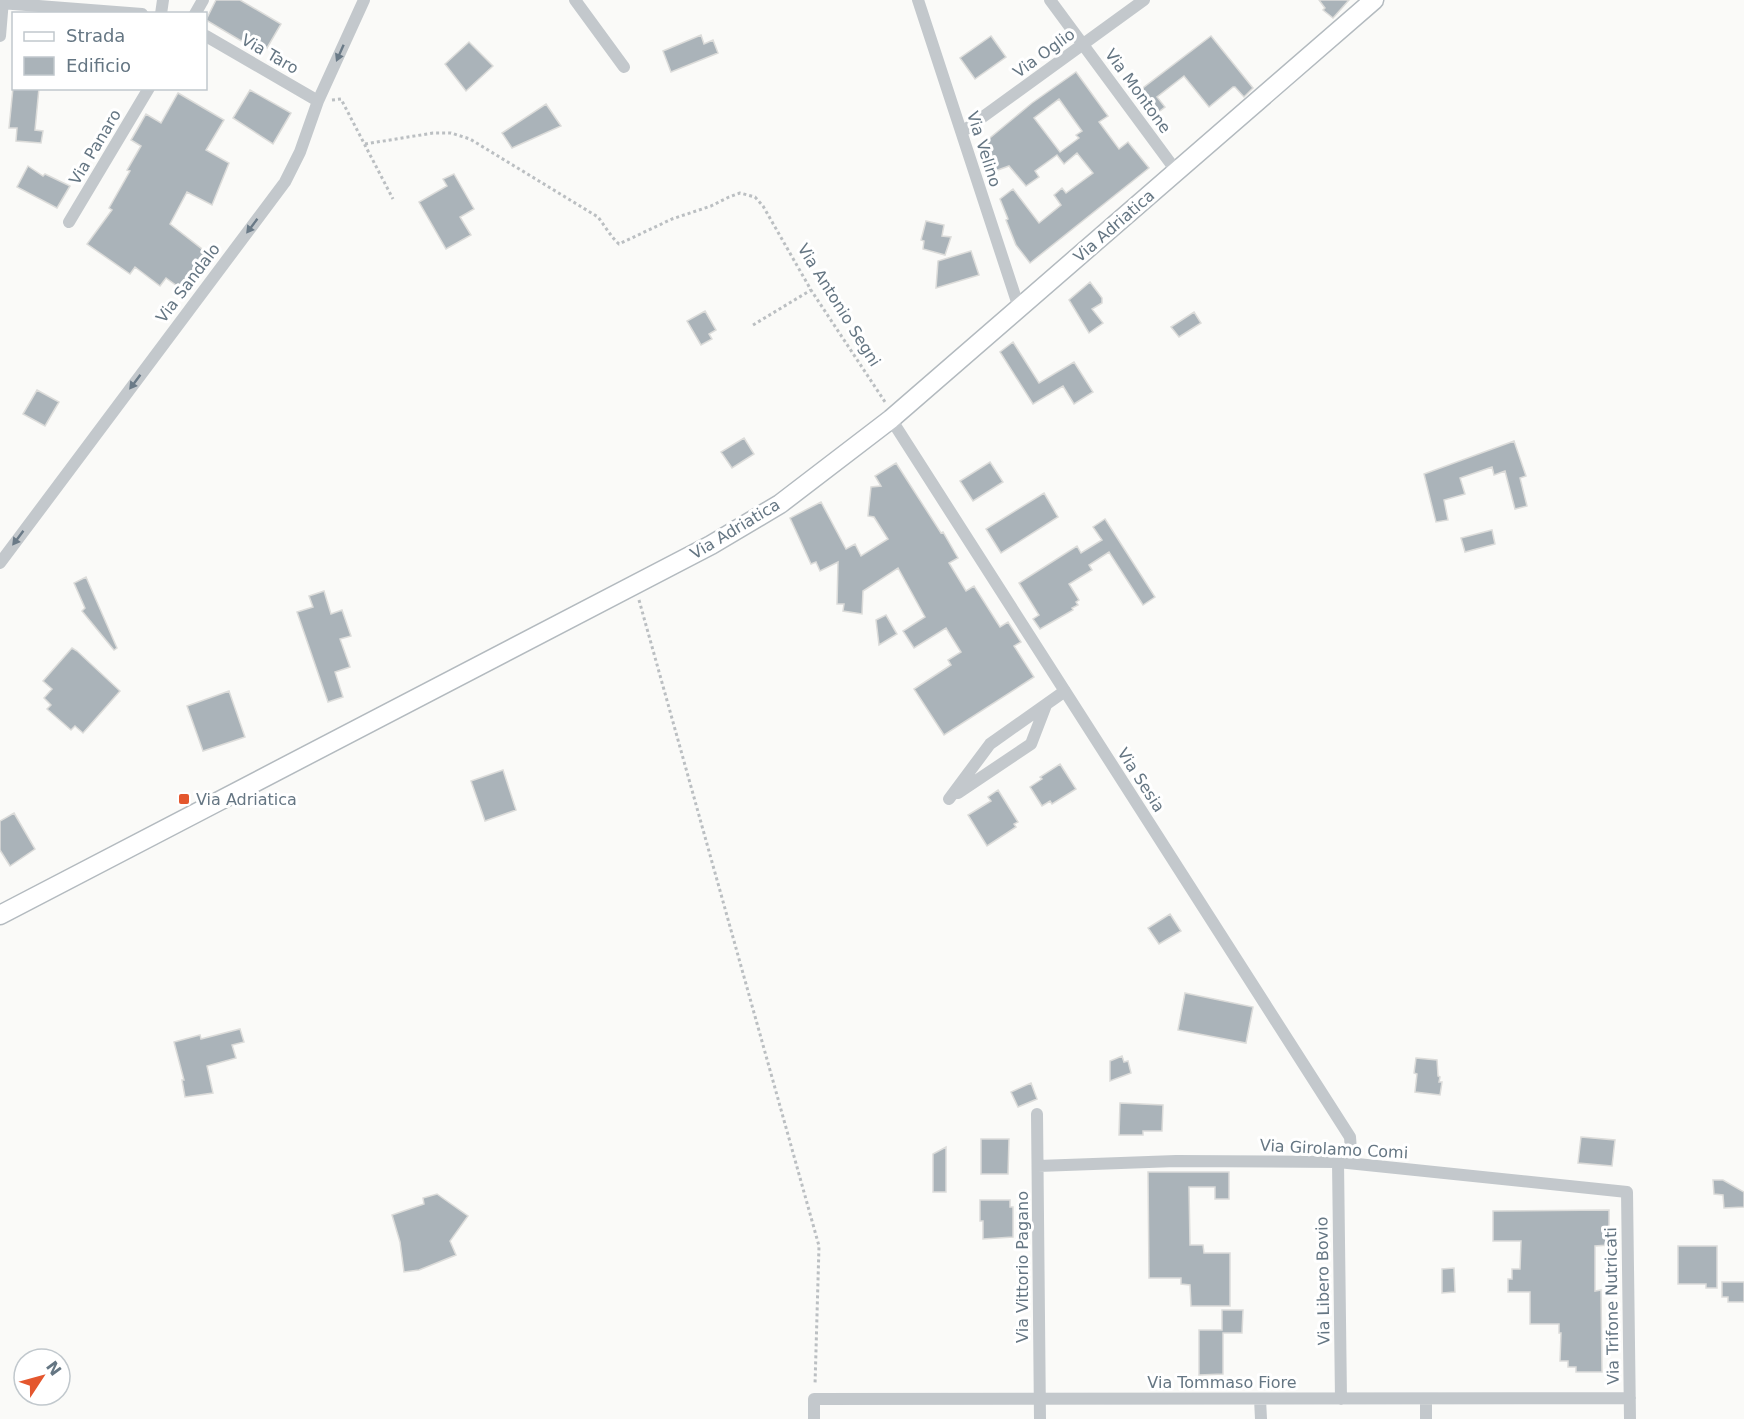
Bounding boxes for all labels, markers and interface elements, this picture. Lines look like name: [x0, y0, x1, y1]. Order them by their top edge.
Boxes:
legend: [12, 12, 207, 90]
street label: Via Oglio: [1010, 24, 1078, 82]
text: Strada: [66, 25, 125, 46]
street label: Via Taro: [238, 30, 302, 78]
one-way arrow: [335, 45, 344, 62]
street label: Via Montone: [1101, 45, 1175, 137]
text: Edificio: [66, 55, 131, 76]
street label: Via Panaro: [65, 106, 125, 188]
street label: Via Velino: [963, 109, 1005, 189]
street label: Via Adriatica: [1070, 186, 1158, 266]
one-way arrow: [246, 217, 258, 233]
street label: Via Sandalo: [152, 240, 224, 326]
street label: Via Antonio Segni: [794, 240, 884, 370]
one-way arrow: [129, 374, 141, 389]
street label: Via Adriatica: [687, 495, 783, 563]
one-way arrow: [12, 530, 24, 546]
street label: Via Sesia: [1113, 744, 1169, 816]
place label: Via Adriatica: [196, 790, 297, 809]
marker: Via Adriatica: [177, 792, 191, 806]
street label: Via Girolamo Comi: [1259, 1136, 1409, 1162]
street label: Via Vittorio Pagano: [1013, 1191, 1032, 1343]
street label: Via Libero Bovio: [1312, 1216, 1334, 1346]
street label: Via Trifone Nutricati: [1601, 1227, 1623, 1385]
north arrow: [12, 1347, 72, 1407]
text: N: [42, 1357, 65, 1379]
street label: Via Tommaso Fiore: [1147, 1373, 1297, 1392]

